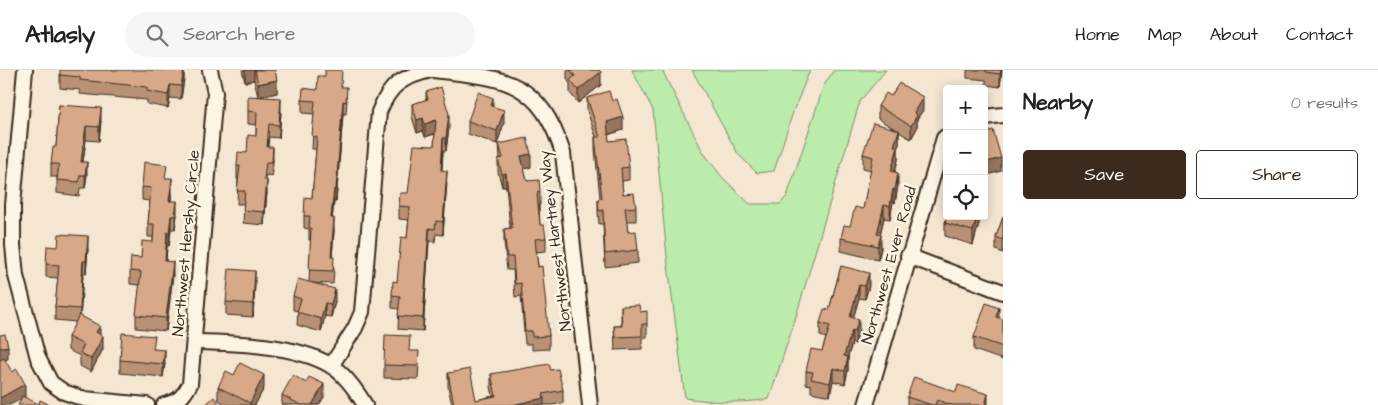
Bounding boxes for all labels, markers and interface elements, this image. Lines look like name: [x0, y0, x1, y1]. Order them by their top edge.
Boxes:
search box: [125, 12, 475, 57]
text: Atlasly: [25, 18, 95, 52]
icon: search: [143, 21, 171, 49]
text: Search here: [183, 21, 295, 48]
text: Home: [1075, 22, 1120, 47]
text: Map: [1148, 22, 1182, 47]
text: About: [1210, 22, 1258, 47]
text: Contact: [1286, 22, 1353, 47]
map controls: [943, 85, 988, 220]
button: +: [943, 85, 988, 130]
text: Nearby: [1023, 88, 1093, 117]
text: 0 results: [1291, 92, 1358, 114]
button: −: [943, 130, 988, 175]
street label: Northwest Hershy Circle: [167, 149, 206, 337]
street label: Northwest Hartney Way: [533, 149, 578, 332]
button: Save: [1023, 150, 1186, 199]
button: Share: [1196, 150, 1358, 199]
button: locate: [943, 175, 988, 220]
street label: Northwest Ever Road: [856, 184, 922, 347]

